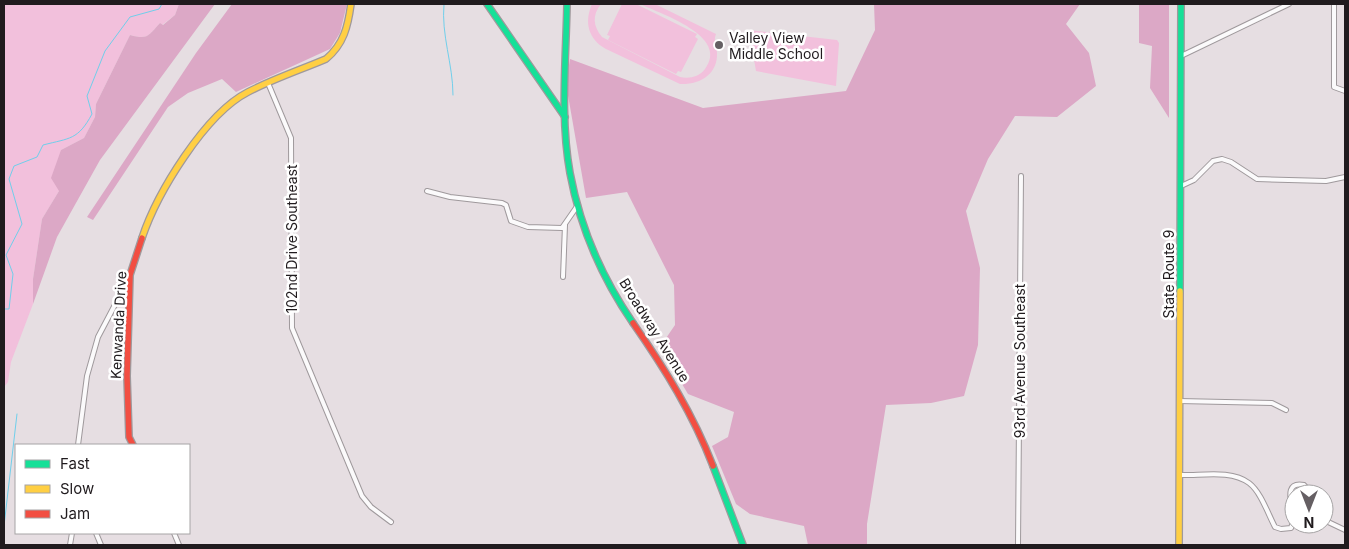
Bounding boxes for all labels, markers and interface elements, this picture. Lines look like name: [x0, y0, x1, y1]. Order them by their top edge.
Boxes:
place label: Valley View Middle School: [729, 29, 823, 62]
marker: Valley View Middle School: [713, 39, 725, 51]
street label: 102nd Drive Southeast: [283, 164, 300, 314]
street label: State Route 9: [1160, 230, 1177, 318]
street label: Kenwanda Drive: [107, 271, 129, 379]
street label: Broadway Avenue: [616, 275, 694, 385]
street label: 93rd Avenue Southeast: [1011, 283, 1028, 438]
legend: [15, 444, 190, 534]
text: Fast: [60, 454, 90, 473]
text: Slow: [60, 479, 94, 498]
north arrow: [1284, 484, 1334, 534]
text: Jam: [60, 504, 90, 523]
text: N: [1304, 514, 1314, 531]

